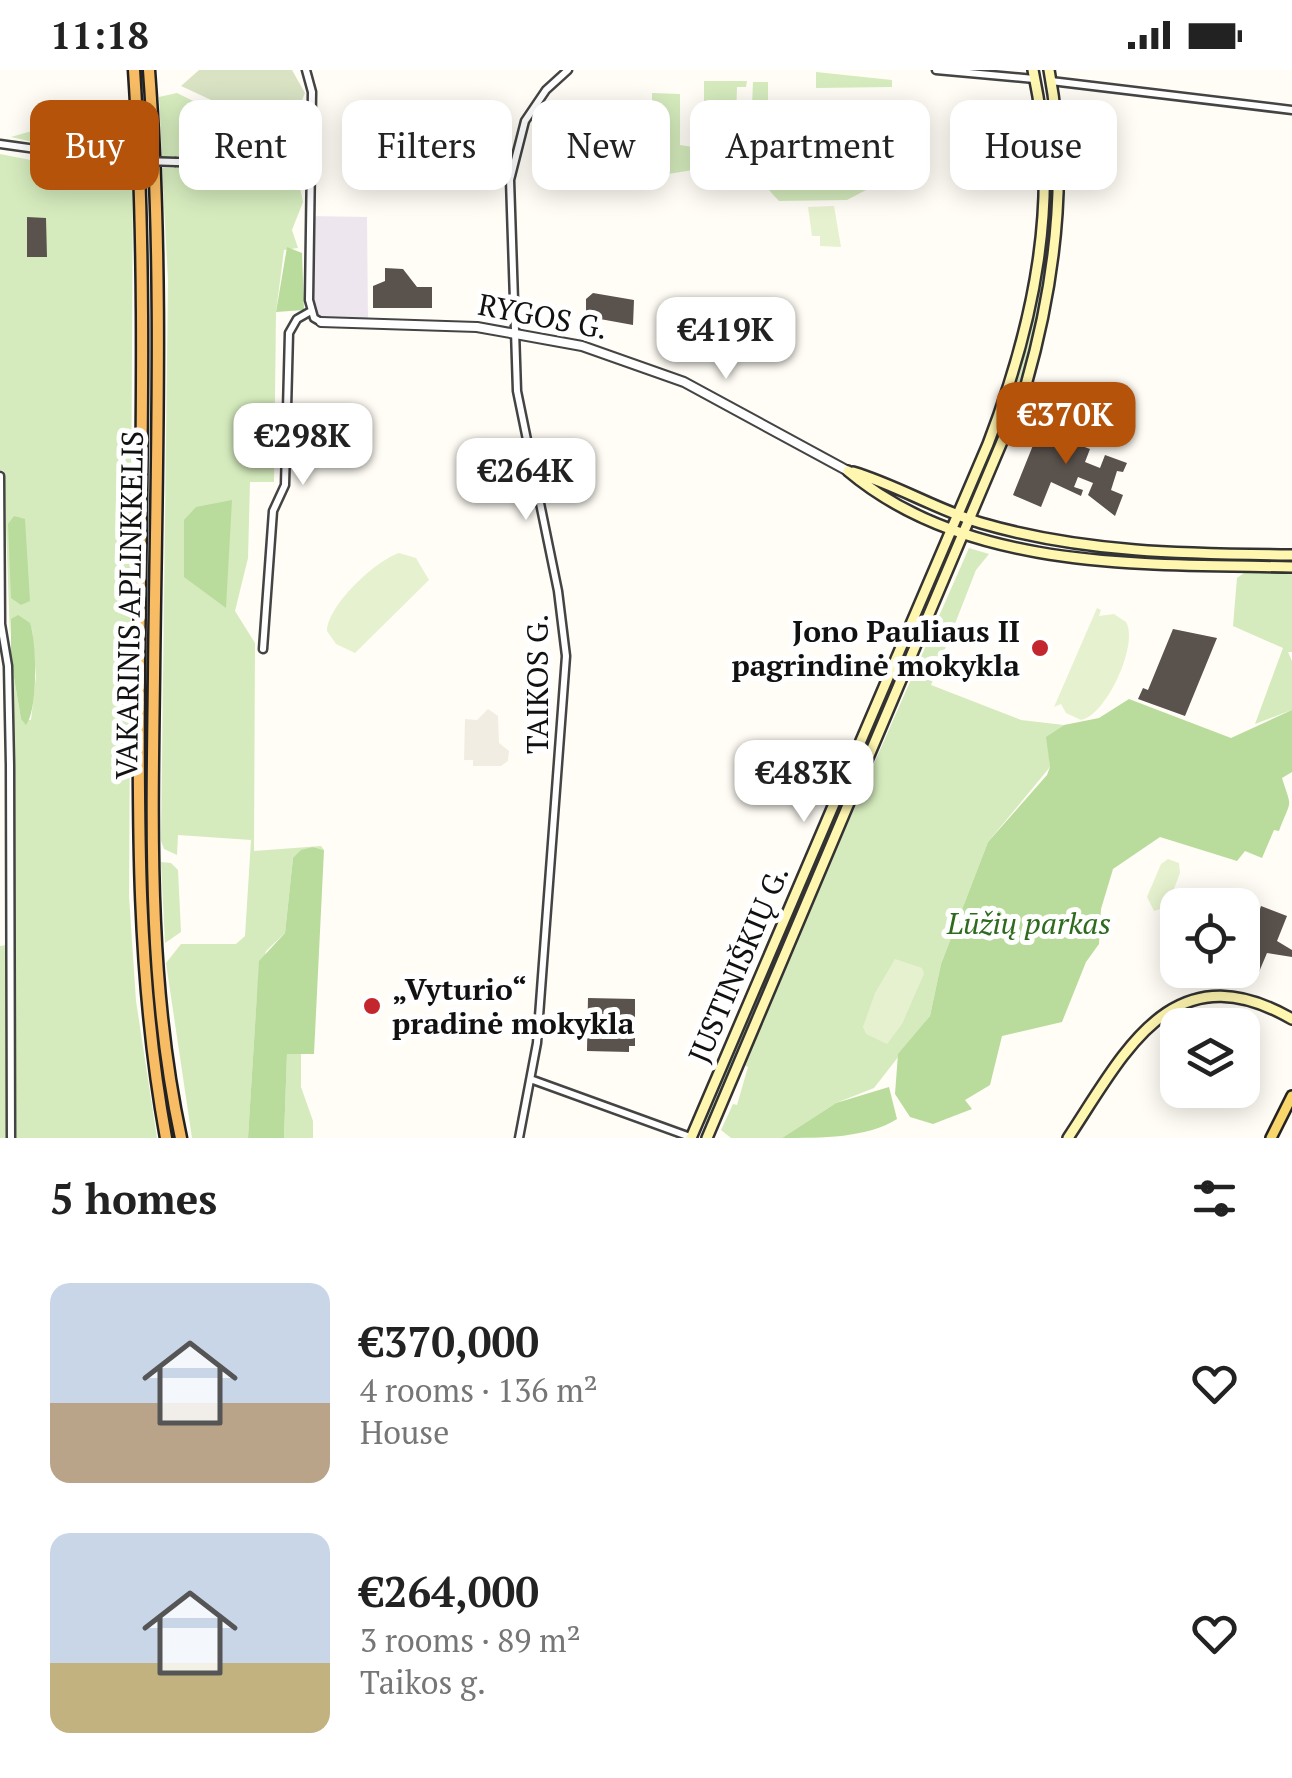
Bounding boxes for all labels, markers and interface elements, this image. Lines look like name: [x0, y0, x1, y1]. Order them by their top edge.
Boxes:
text: 11:18: [50, 10, 149, 60]
chip: Buy: [30, 100, 159, 190]
chip: Rent: [179, 100, 322, 190]
chip: Filters: [342, 100, 512, 190]
chip: New: [532, 100, 670, 190]
chip: Apartment: [690, 100, 930, 190]
chip: House: [950, 100, 1117, 190]
street label: RYGOS G.: [475, 284, 611, 348]
pin: €419K: [656, 297, 796, 382]
text: €419K: [678, 308, 774, 350]
pin: €370K: [996, 382, 1136, 467]
text: €370K: [1018, 393, 1114, 435]
pin: €298K: [233, 403, 373, 488]
text: €298K: [255, 414, 351, 456]
street label: VAKARINIS APLINKKELIS: [106, 430, 152, 780]
pin: €264K: [456, 438, 596, 523]
text: €264K: [478, 449, 574, 491]
place label: Jono Pauliaus II pagrindinė mokykla: [731, 611, 1020, 685]
street label: TAIKOS G.: [517, 614, 557, 754]
marker: Jono Pauliaus II pagrindinė mokykla: [1029, 637, 1051, 659]
pin: €483K: [734, 740, 874, 825]
text: €483K: [756, 751, 852, 793]
street label: JUSTINIŠKIŲ G.: [678, 859, 798, 1069]
map controls: [1160, 888, 1260, 1108]
button: locate: [1160, 888, 1260, 988]
park label: Lūžių parkas: [946, 903, 1111, 943]
place label: „Vyturio“ pradinė mokykla: [392, 969, 635, 1043]
marker: „Vyturio“ pradinė mokykla: [361, 995, 383, 1017]
button: layers: [1160, 1008, 1260, 1108]
text: 5 homes: [50, 1170, 217, 1226]
icon: filters: [1187, 1171, 1242, 1226]
text: €370,000: [360, 1313, 539, 1369]
icon: home: [130, 1323, 250, 1443]
icon: heart: [1187, 1356, 1242, 1411]
text: 4 rooms · 136 m²: [360, 1369, 598, 1411]
text: House: [360, 1411, 449, 1453]
text: €264,000: [360, 1563, 539, 1619]
icon: home: [130, 1573, 250, 1693]
icon: heart: [1187, 1606, 1242, 1661]
text: 3 rooms · 89 m²: [360, 1619, 581, 1661]
text: Taikos g.: [360, 1661, 486, 1703]

